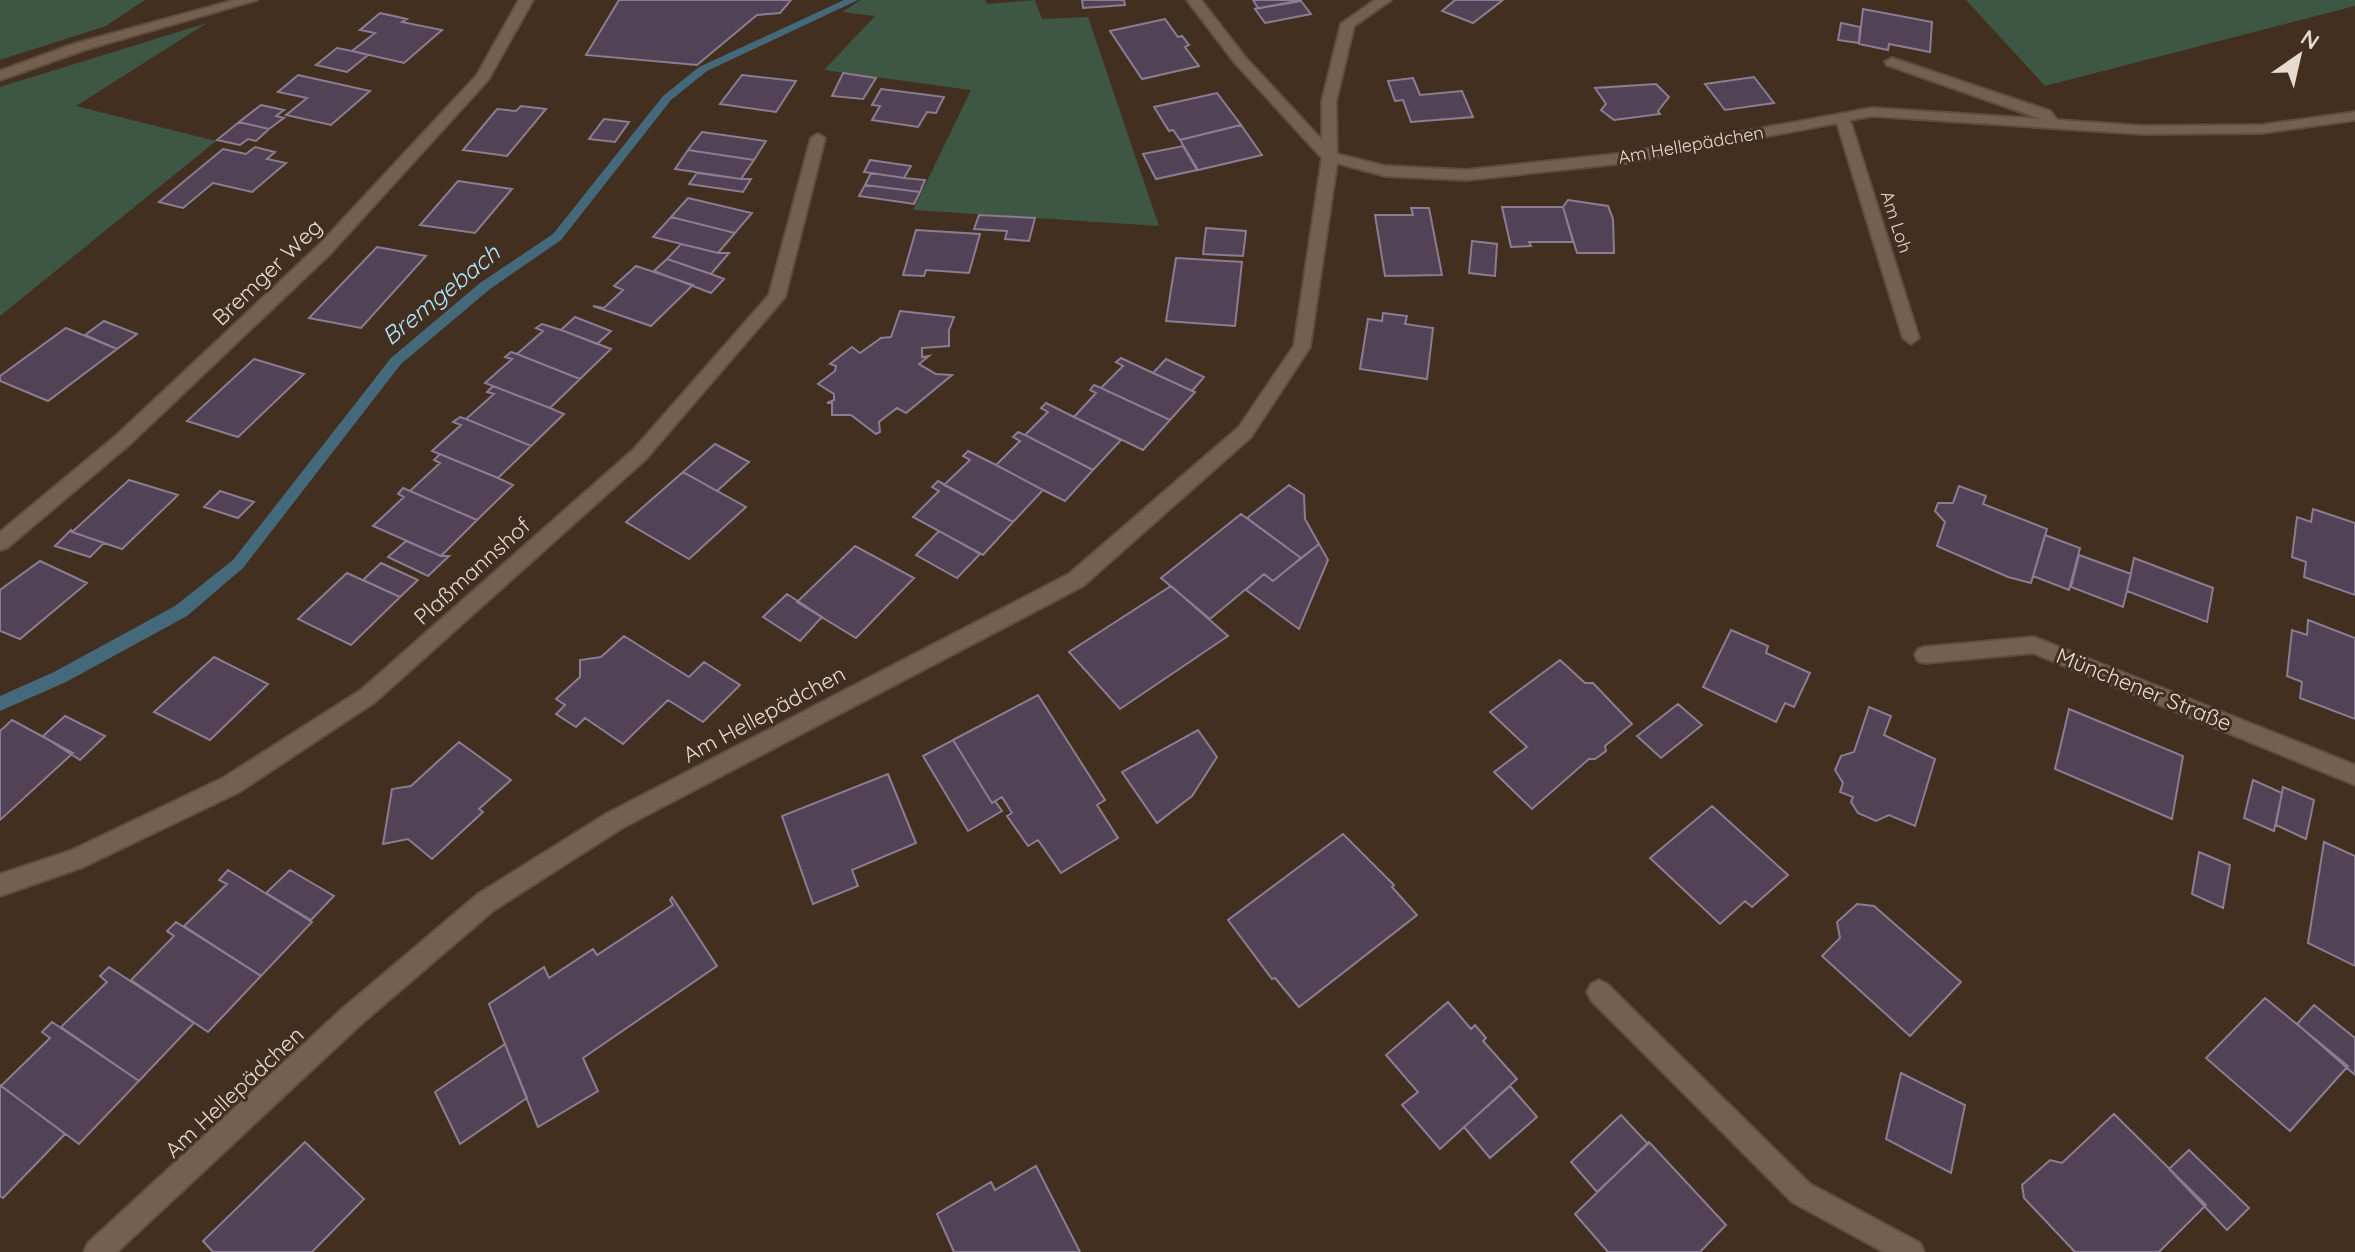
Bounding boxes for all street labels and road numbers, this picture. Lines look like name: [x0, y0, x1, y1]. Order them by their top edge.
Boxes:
street label: Am Hellepädchen: [1616, 120, 1765, 169]
street label: Am Loh: [1876, 188, 1917, 256]
street label: Bremger Weg: [206, 213, 328, 331]
street label: Plaßmannshof: [408, 511, 536, 631]
street label: Münchener Straße: [2052, 641, 2236, 737]
street label: Am Hellepädchen: [678, 659, 850, 769]
street label: Am Hellepädchen: [159, 1020, 309, 1164]

